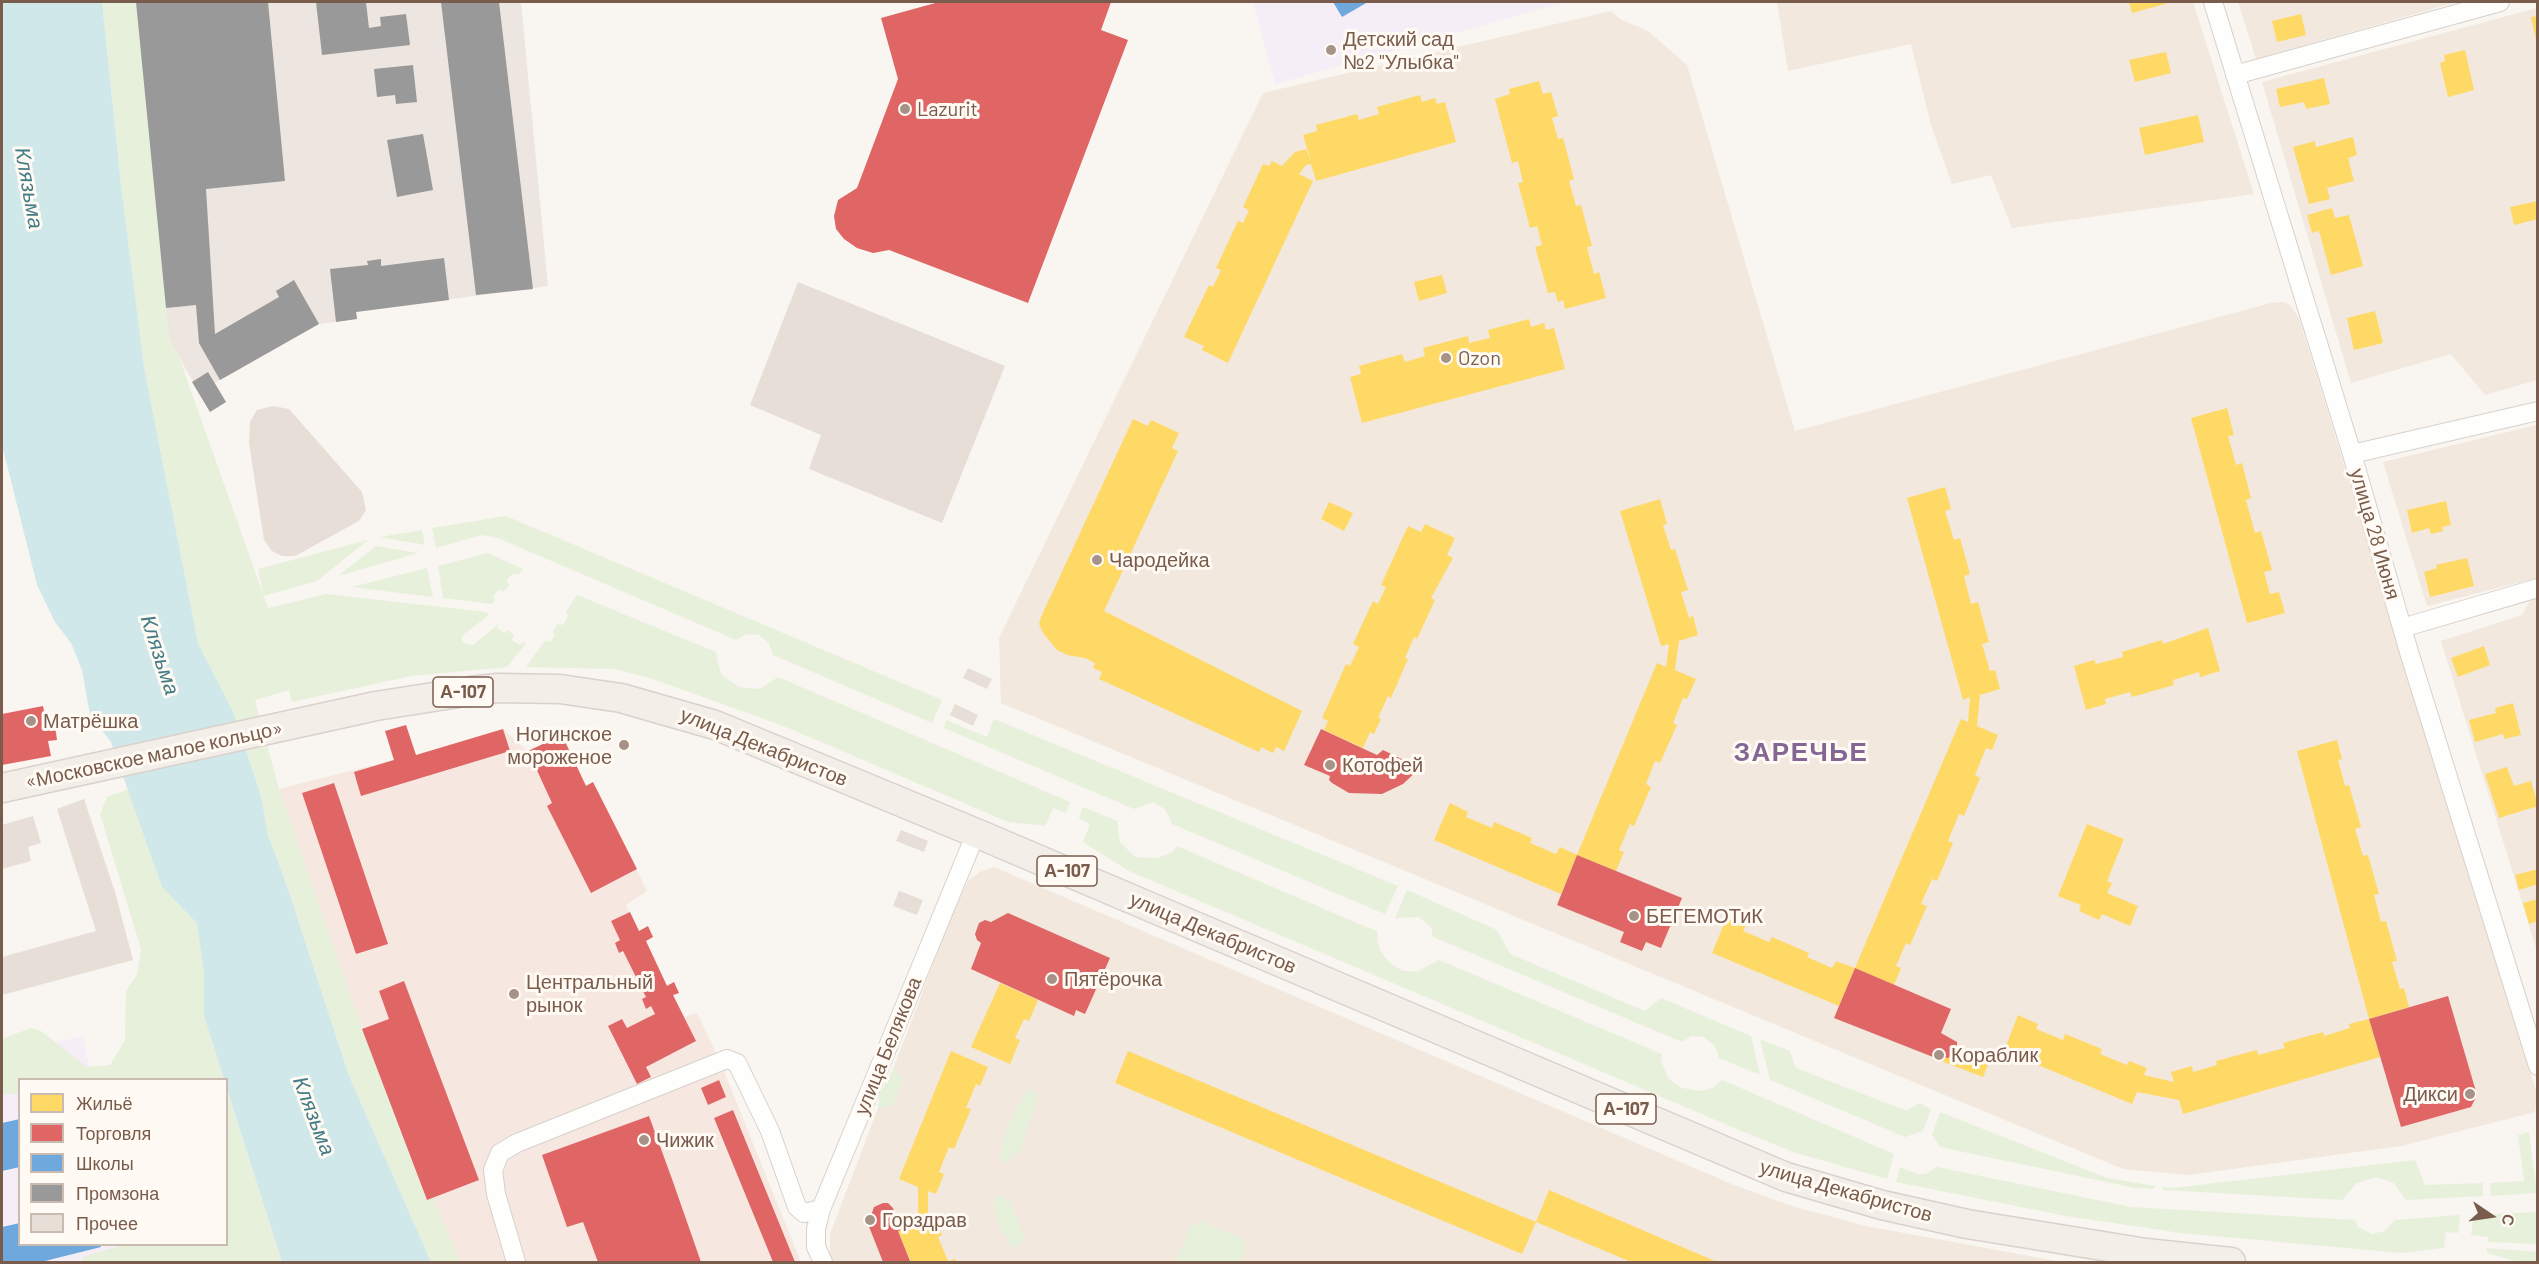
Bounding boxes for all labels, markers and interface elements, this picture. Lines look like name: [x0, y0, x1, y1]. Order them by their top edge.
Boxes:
place label: Детский сад №2 "Улыбка": [1343, 27, 1459, 74]
marker: Детский сад №2 "Улыбка": [1324, 43, 1338, 57]
place label: Lazurit: [917, 97, 978, 121]
marker: Lazurit: [898, 102, 912, 116]
water label: Клязьма: [9, 145, 49, 231]
place label: Ozon: [1458, 346, 1501, 370]
marker: Ozon: [1439, 351, 1453, 365]
street label: улица 28 Июня: [2345, 466, 2405, 602]
place label: Чародейка: [1109, 548, 1210, 572]
marker: Чародейка: [1090, 553, 1104, 567]
water label: Клязьма: [135, 612, 185, 698]
road number: А-107: [433, 677, 493, 707]
street label: улица Декабристов: [677, 702, 851, 792]
place label: Матрёшка: [43, 709, 138, 733]
marker: Матрёшка: [24, 714, 38, 728]
street label: «Московское малое кольцо»: [23, 716, 285, 794]
place label: Ногинское мороженое: [507, 722, 612, 769]
district label: ЗАРЕЧЬЕ: [1734, 736, 1868, 768]
marker: Ногинское мороженое: [617, 738, 631, 752]
place label: Котофей: [1342, 753, 1423, 777]
marker: Котофей: [1323, 758, 1337, 772]
road number: А-107: [1037, 856, 1097, 886]
street label: улица Декабристов: [1126, 887, 1300, 979]
place label: БЕГЕМОТиК: [1646, 904, 1763, 928]
marker: БЕГЕМОТиК: [1627, 909, 1641, 923]
place label: Пятёрочка: [1064, 967, 1162, 991]
place label: Центральный рынок: [526, 970, 653, 1017]
marker: Пятёрочка: [1045, 972, 1059, 986]
street label: улица Белякова: [849, 974, 927, 1118]
marker: Центральный рынок: [507, 987, 521, 1001]
place label: Кораблик: [1951, 1043, 2038, 1067]
marker: Кораблик: [1932, 1048, 1946, 1062]
water label: Клязьма: [287, 1073, 341, 1159]
legend: [18, 1078, 228, 1246]
place label: Дикси: [2403, 1082, 2458, 1106]
marker: Дикси: [2463, 1087, 2477, 1101]
text: Жильё: [76, 1092, 133, 1114]
road number: А-107: [1596, 1094, 1656, 1124]
text: Торговля: [76, 1122, 151, 1144]
place label: Чижик: [656, 1128, 714, 1152]
marker: Чижик: [637, 1133, 651, 1147]
text: Школы: [76, 1152, 134, 1174]
street label: улица Декабристов: [1757, 1155, 1935, 1227]
text: Промзона: [76, 1182, 159, 1204]
north arrow: [2461, 1186, 2521, 1246]
place label: Горздрав: [882, 1208, 967, 1232]
text: Прочее: [76, 1212, 138, 1234]
text: С: [2498, 1212, 2520, 1228]
marker: Горздрав: [863, 1213, 877, 1227]

